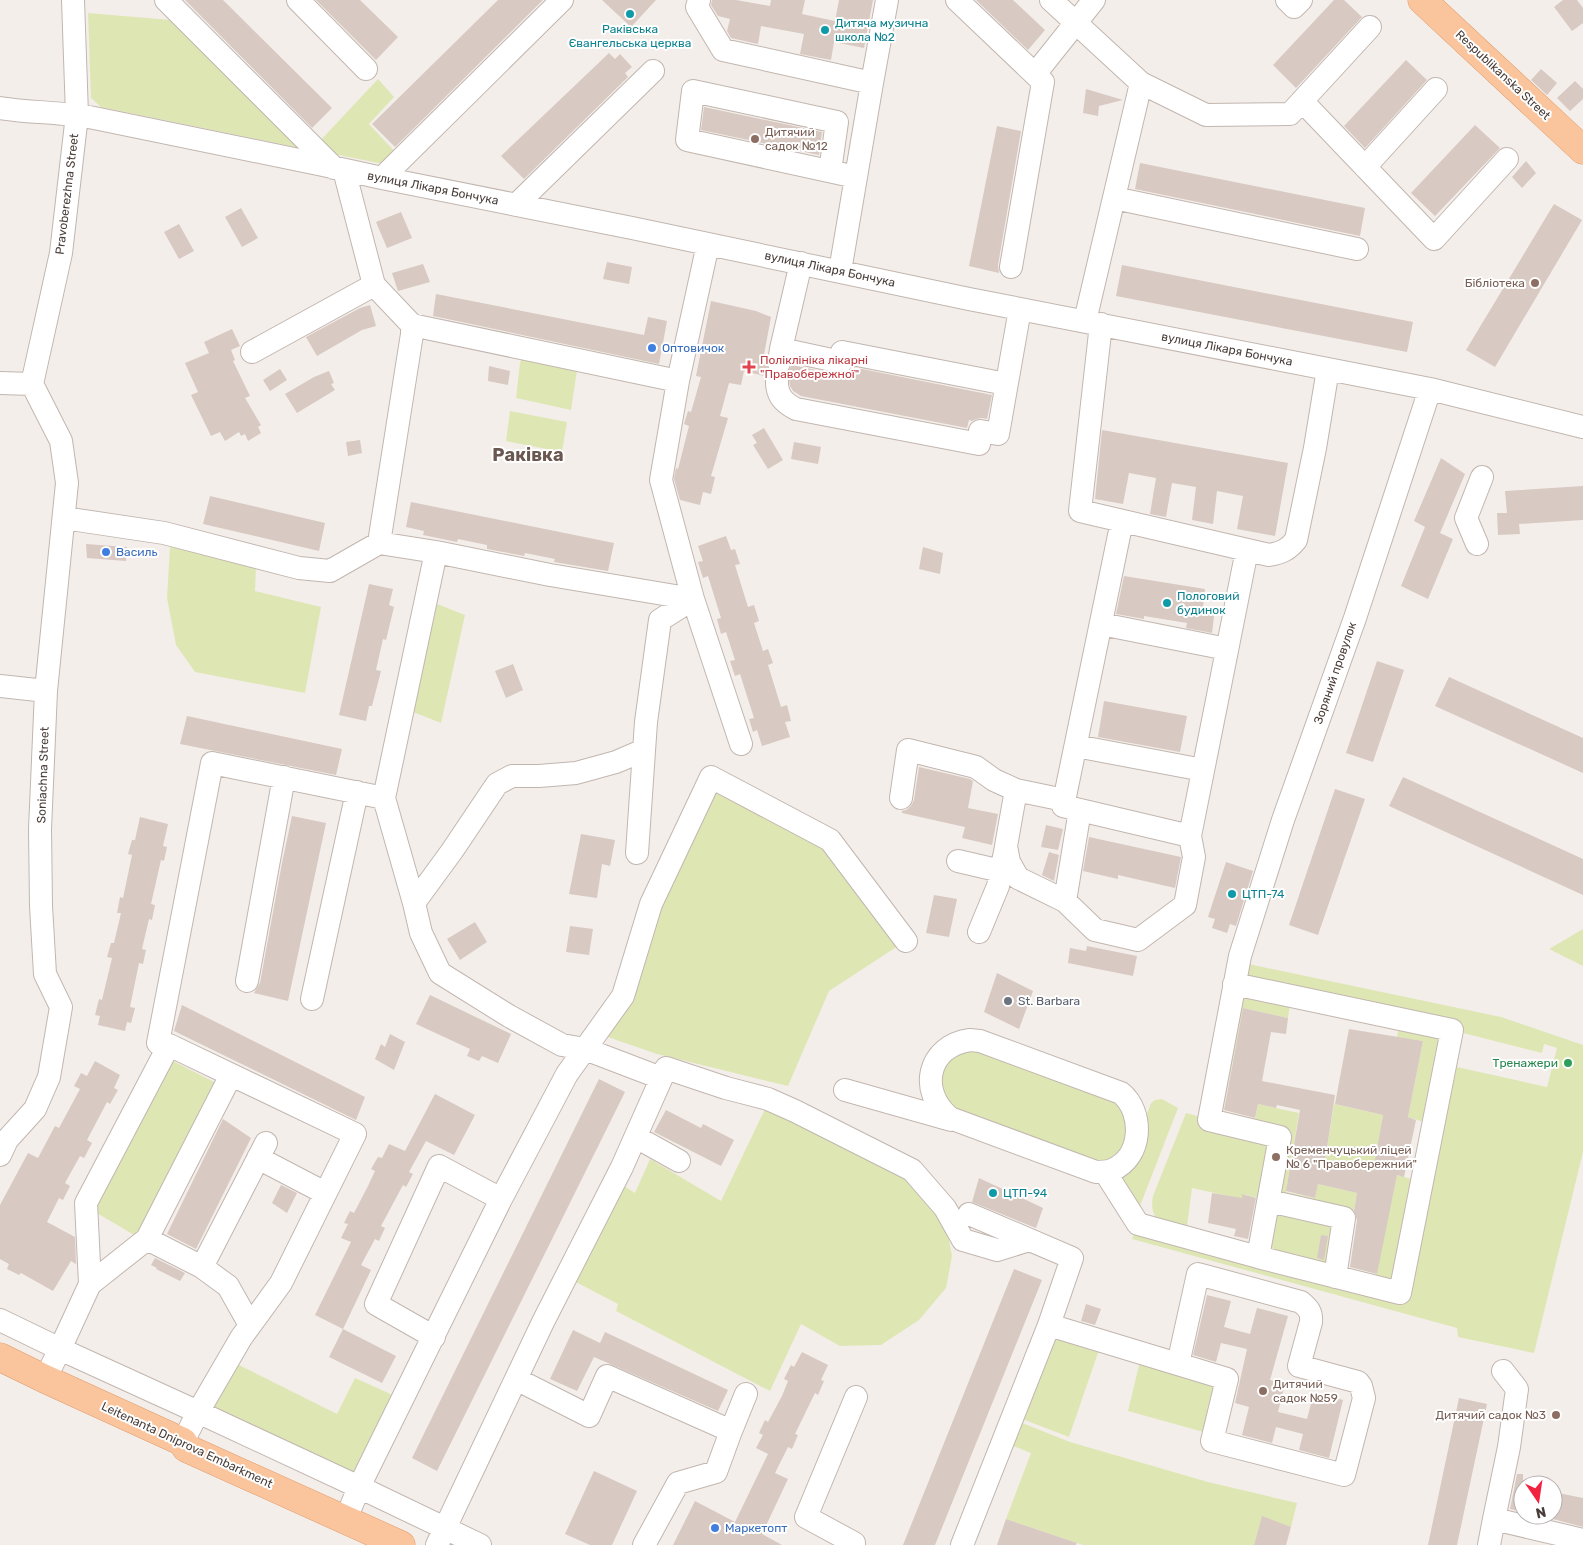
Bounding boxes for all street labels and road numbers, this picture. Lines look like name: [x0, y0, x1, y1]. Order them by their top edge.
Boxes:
street label: Respublikanska Street: [1453, 27, 1553, 123]
street label: Pravoberezhna Street: [53, 132, 81, 255]
street label: вулиця Лікаря Бончука: [366, 168, 500, 208]
street label: вулиця Лікаря Бончука: [763, 248, 897, 290]
street label: вулиця Лікаря Бончука: [1160, 329, 1294, 369]
street label: Зоряний провулок: [1311, 619, 1359, 726]
street label: Soniachna Street: [34, 726, 52, 824]
street label: Leitenanta Dniprova Embarkment: [99, 1399, 275, 1491]

